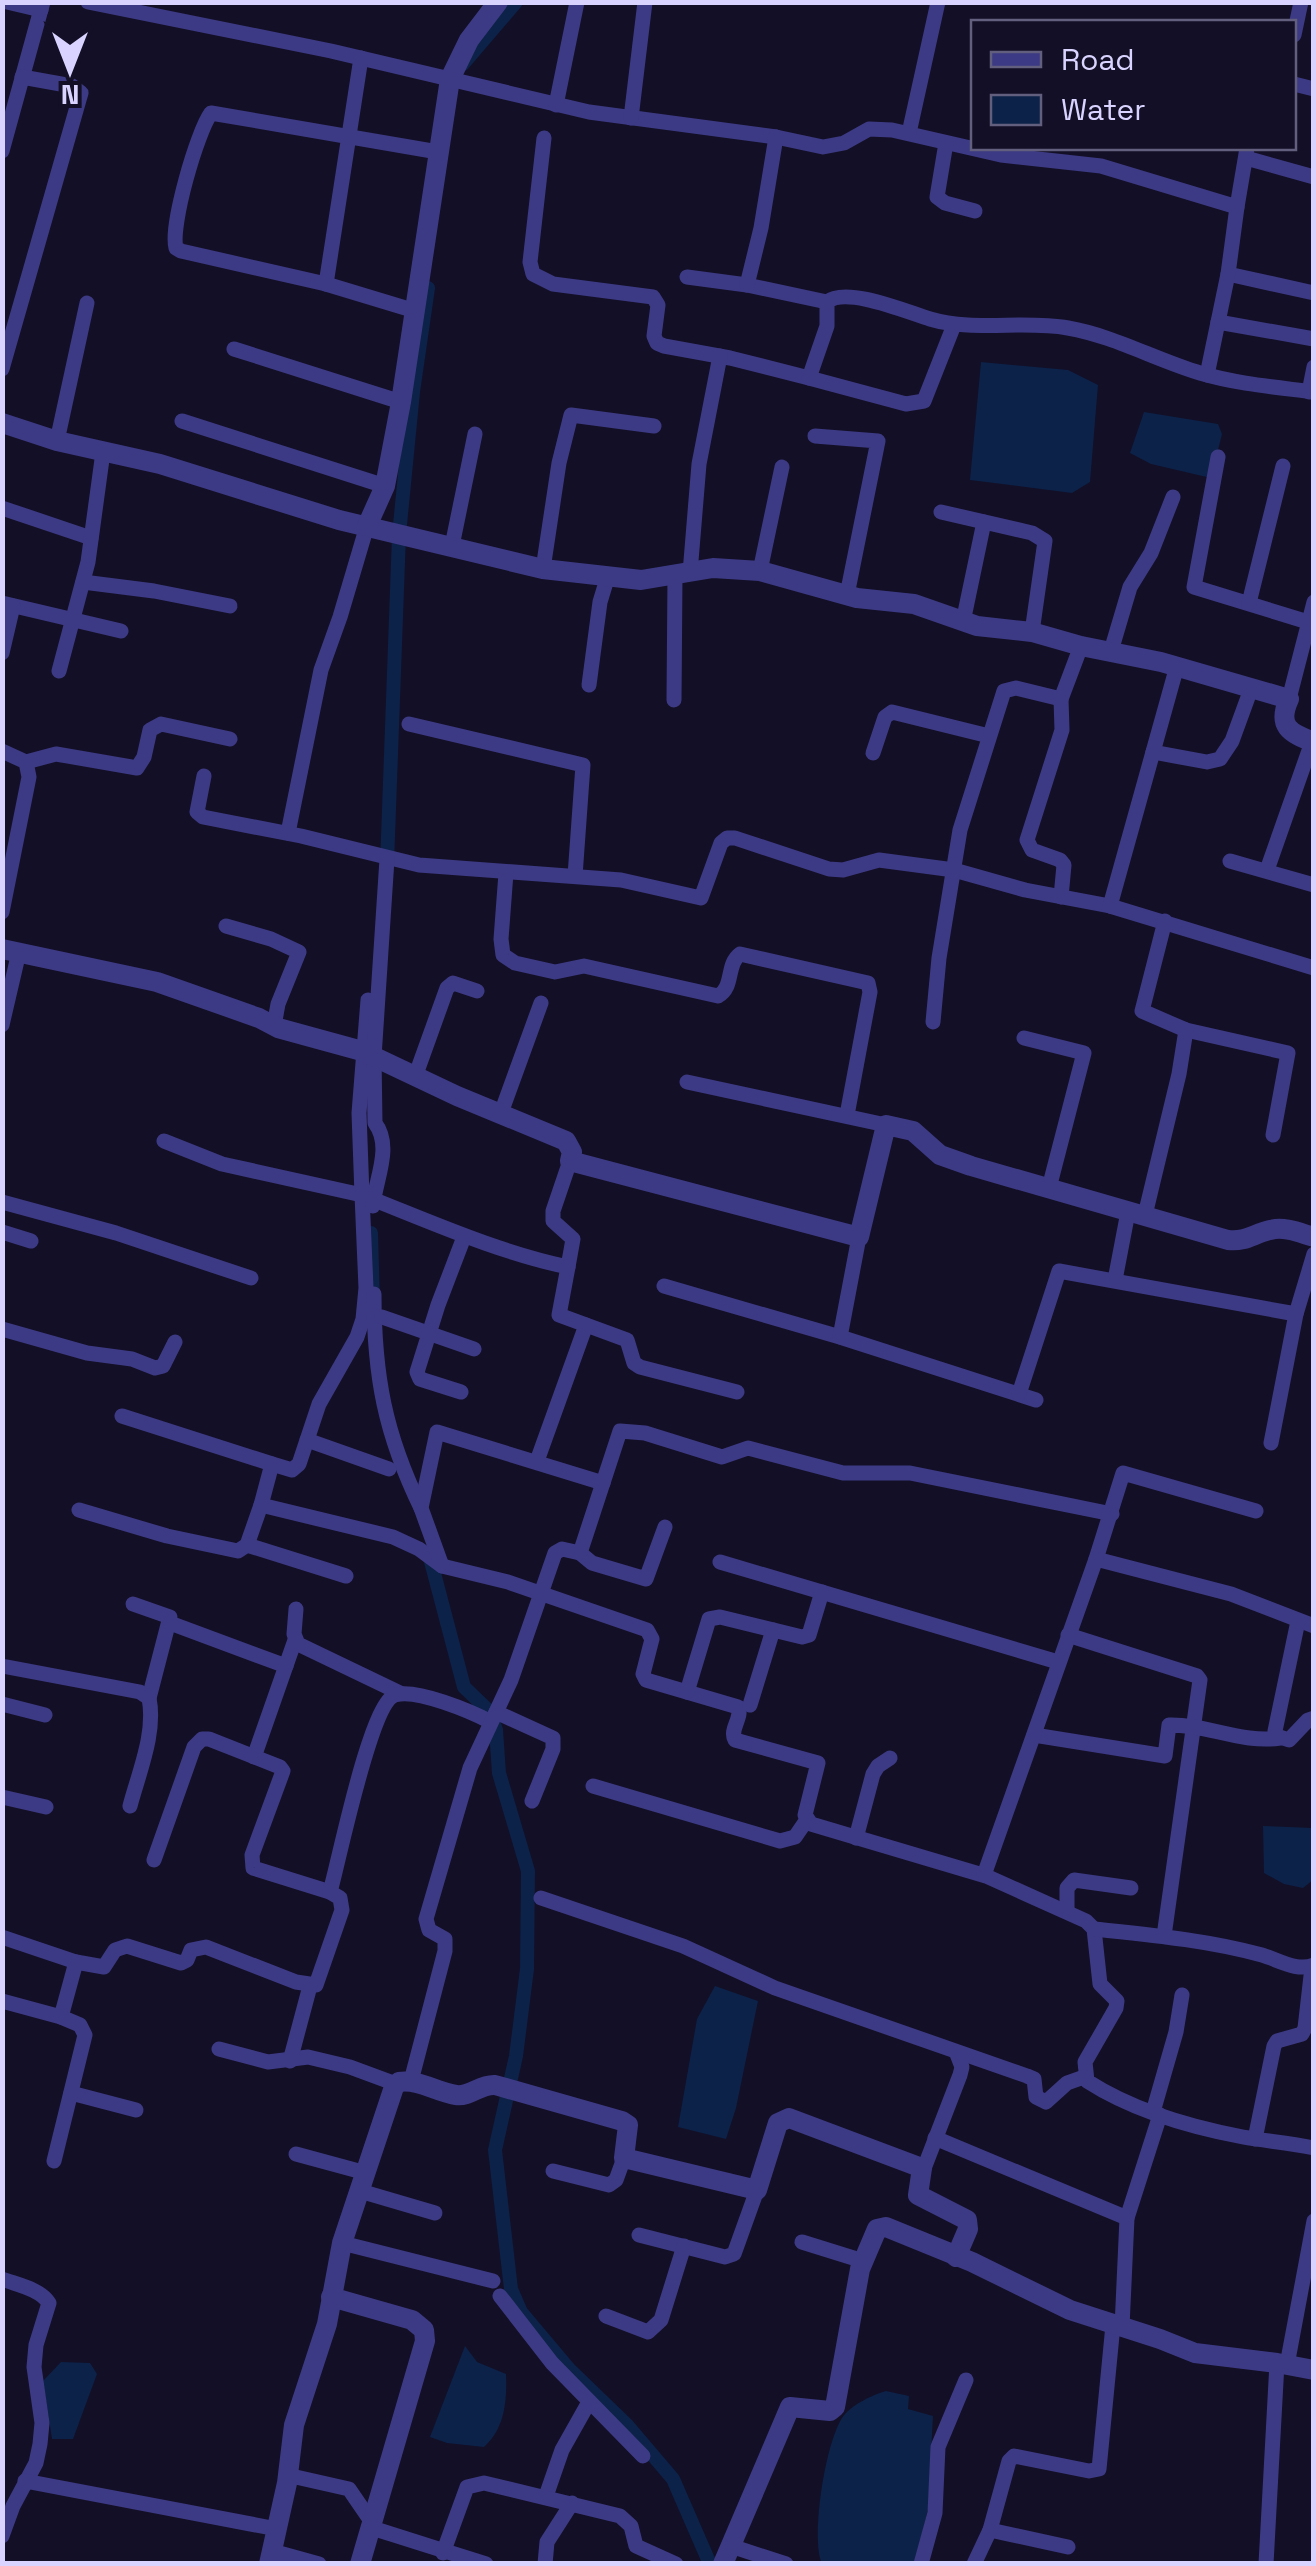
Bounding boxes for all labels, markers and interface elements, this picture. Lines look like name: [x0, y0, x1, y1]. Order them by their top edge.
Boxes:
north arrow: [20, 20, 120, 120]
legend: [971, 20, 1296, 150]
text: Road: [1061, 40, 1135, 79]
text: N: [61, 77, 79, 113]
text: Water: [1061, 90, 1146, 129]

